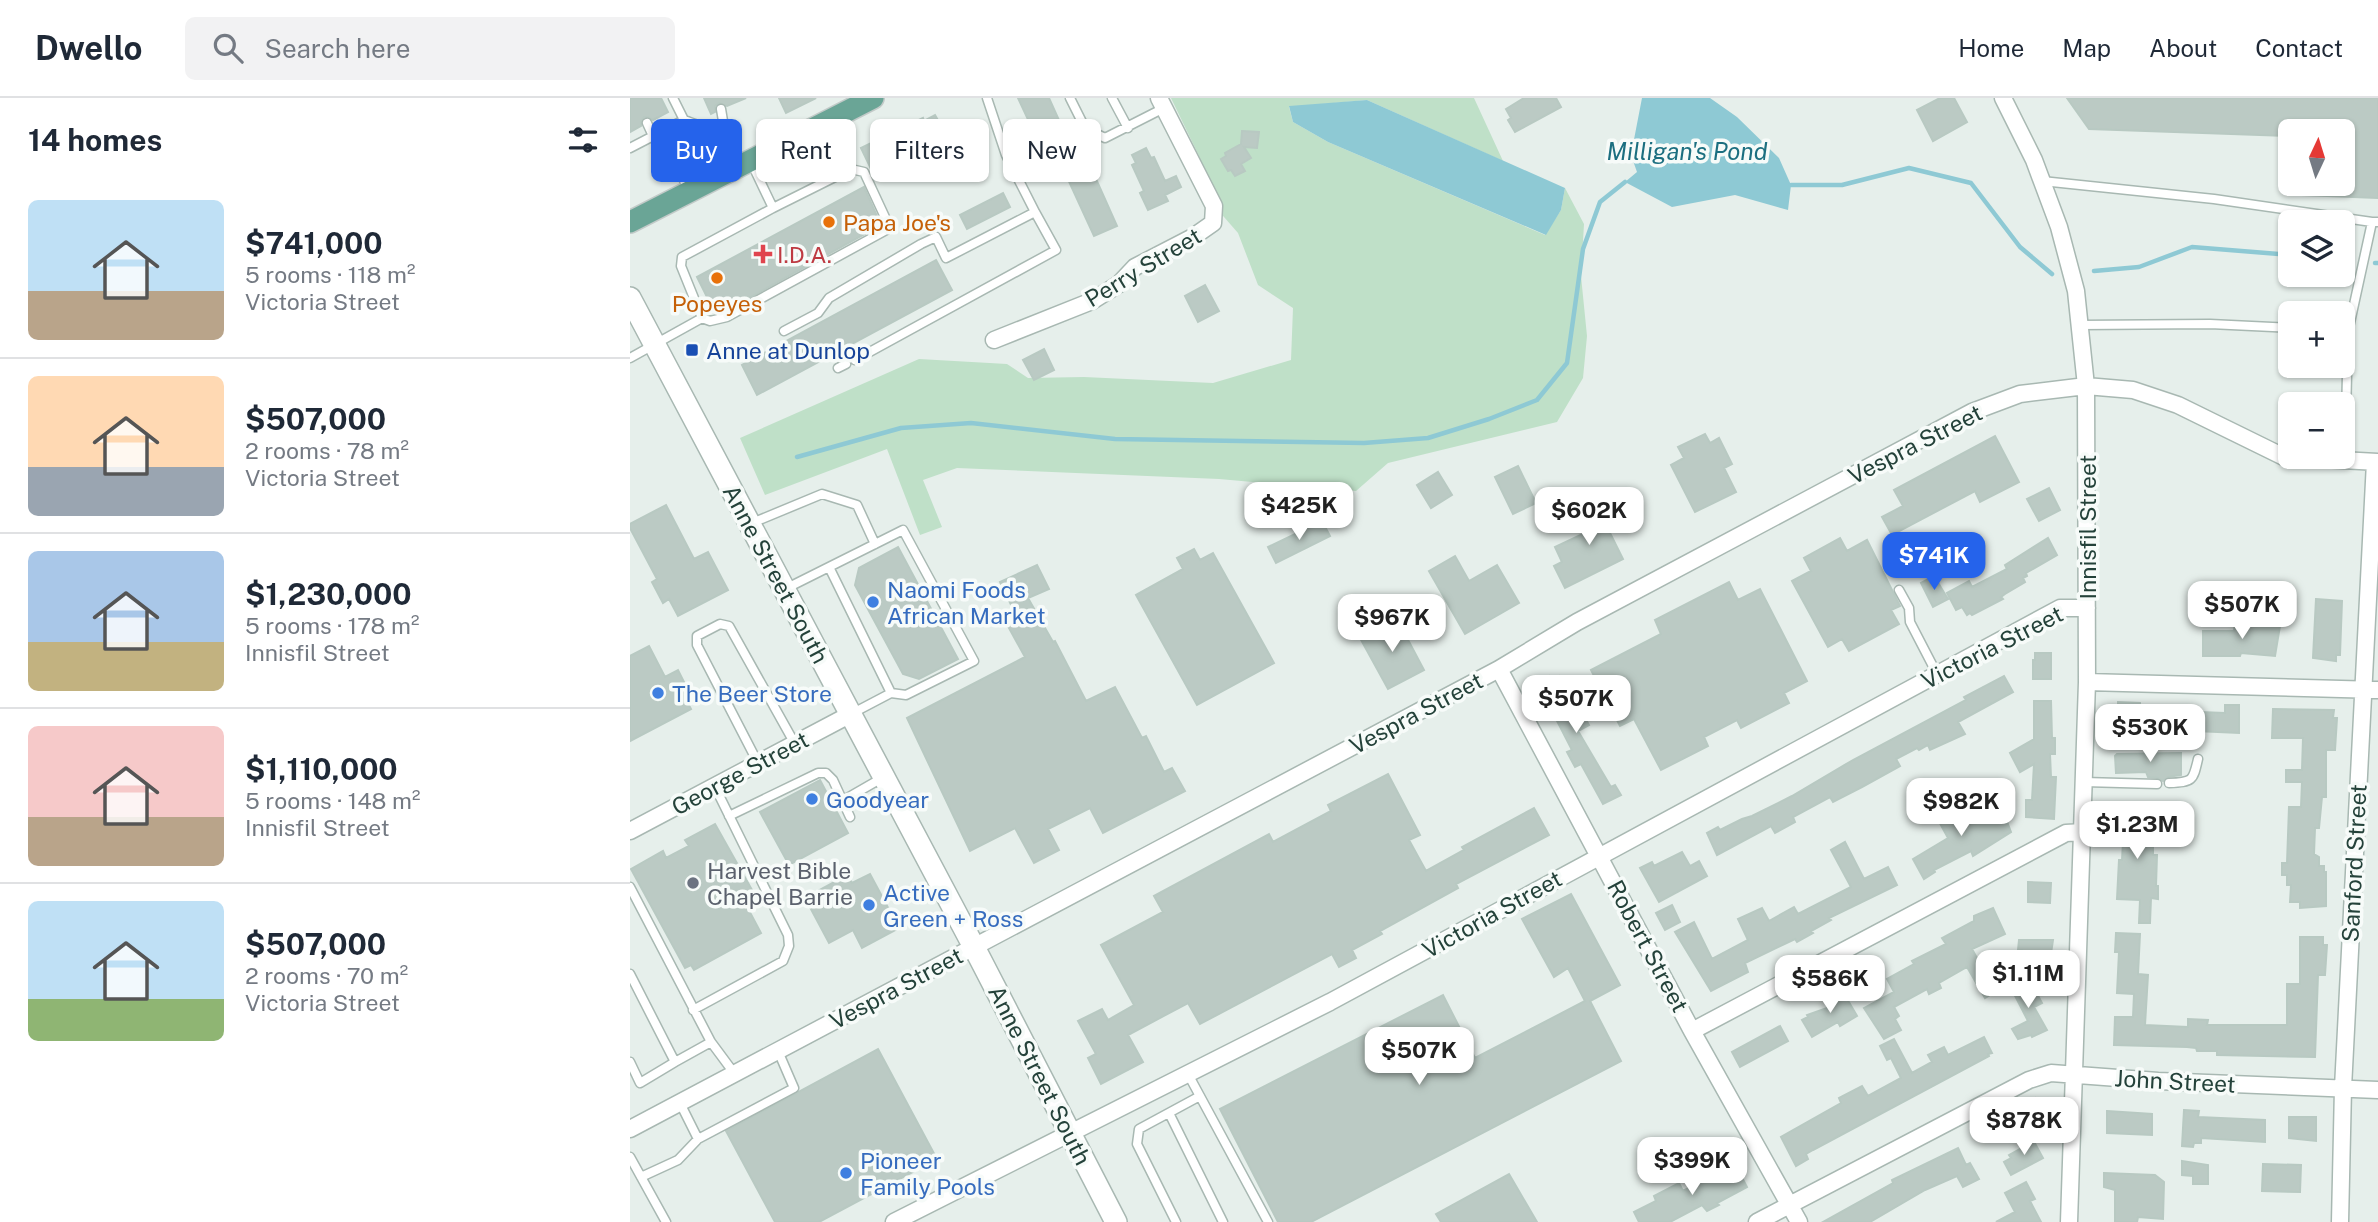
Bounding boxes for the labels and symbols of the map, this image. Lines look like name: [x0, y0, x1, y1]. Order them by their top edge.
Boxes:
north arrow: [2278, 119, 2356, 196]
water label: Milligan's Pond: [1606, 137, 1768, 165]
place label: Papa Joe's: [843, 209, 951, 236]
marker: Papa Joe's: [821, 214, 837, 230]
street label: Perry Street: [1080, 222, 1206, 312]
place label: I.D.A.: [777, 241, 832, 268]
marker: I.D.A.: [755, 246, 771, 262]
marker: Popeyes: [709, 270, 725, 286]
place label: Popeyes: [672, 290, 762, 317]
place label: Anne at Dunlop: [706, 337, 870, 364]
marker: Anne at Dunlop: [684, 342, 700, 358]
street label: Vespra Street: [1843, 399, 1987, 489]
street label: Innisfil Street: [2074, 455, 2101, 599]
street label: Anne Street South: [718, 480, 834, 668]
pin: $425K: [1250, 482, 1348, 542]
pin: $602K: [1540, 488, 1638, 547]
pin: $741K: [1885, 532, 1983, 592]
place label: Naomi Foods African Market: [887, 576, 1046, 629]
pin: $507K: [2193, 582, 2291, 641]
marker: Naomi Foods African Market: [865, 594, 881, 610]
pin: $967K: [1343, 594, 1441, 654]
street label: Victoria Street: [1917, 600, 2067, 694]
street label: Vespra Street: [1345, 667, 1487, 759]
pin: $507K: [1527, 676, 1625, 735]
place label: The Beer Store: [672, 680, 832, 707]
marker: The Beer Store: [650, 685, 666, 701]
pin: $530K: [2101, 704, 2199, 764]
street label: George Street: [667, 726, 813, 820]
pin: $982K: [1912, 778, 2010, 838]
street label: Sanford Street: [2336, 783, 2372, 943]
place label: Goodyear: [826, 786, 929, 813]
marker: Goodyear: [804, 791, 820, 807]
pin: $1.23M: [2080, 802, 2194, 861]
place label: Harvest Bible Chapel Barrie: [707, 857, 853, 910]
street label: Victoria Street: [1418, 865, 1566, 963]
marker: Harvest Bible Chapel Barrie: [685, 875, 701, 891]
street label: Robert Street: [1602, 876, 1694, 1016]
place label: Active Green + Ross: [883, 879, 1023, 932]
marker: Active Green + Ross: [861, 897, 877, 913]
street label: Vespra Street: [825, 942, 967, 1034]
pin: $1.11M: [1971, 950, 2085, 1010]
pin: $586K: [1781, 956, 1879, 1015]
street label: Anne Street South: [983, 981, 1097, 1169]
pin: $507K: [1370, 1028, 1468, 1087]
street label: John Street: [2114, 1064, 2236, 1098]
pin: $878K: [1975, 1098, 2073, 1157]
pin: $399K: [1643, 1138, 1741, 1197]
place label: Pioneer Family Pools: [860, 1147, 995, 1200]
marker: Pioneer Family Pools: [838, 1165, 854, 1181]

